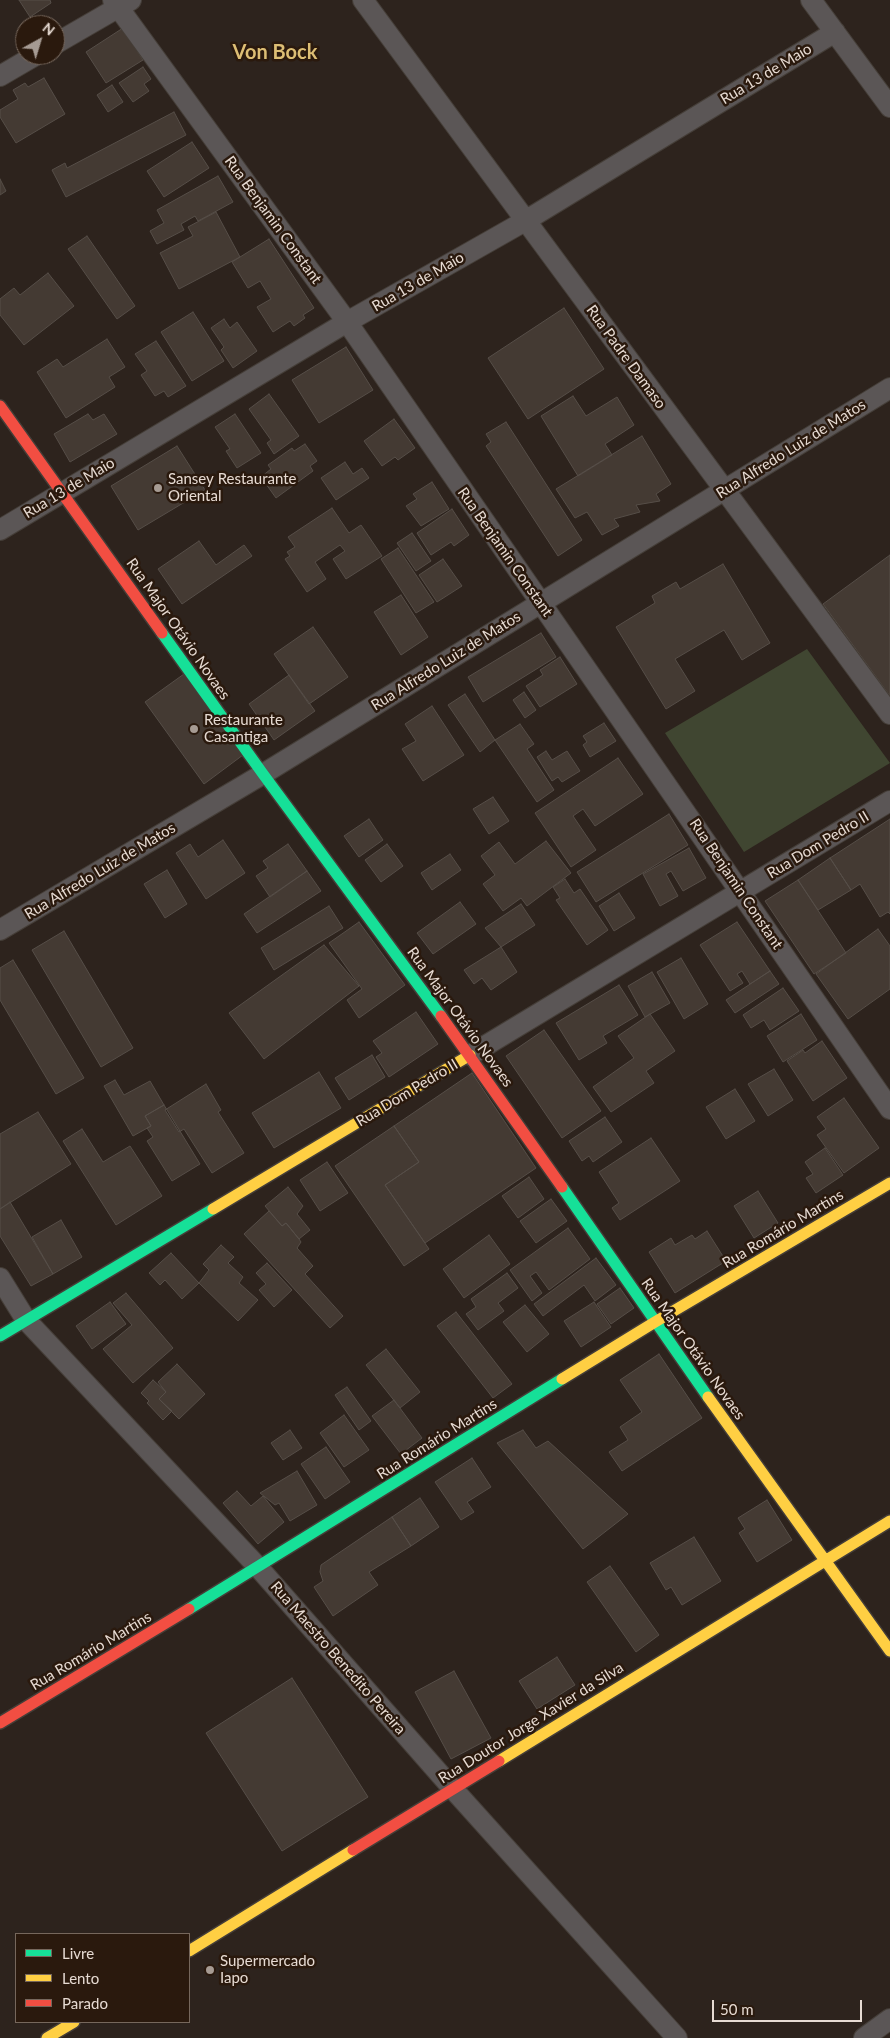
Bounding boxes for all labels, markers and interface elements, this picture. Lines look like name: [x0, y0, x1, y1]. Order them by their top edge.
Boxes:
north arrow: [15, 15, 65, 65]
text: N: [40, 19, 59, 39]
street label: Rua 13 de Maio: [717, 40, 815, 108]
district label: Von Bock: [233, 41, 317, 65]
street label: Rua Benjamin Constant: [221, 153, 325, 287]
street label: Rua 13 de Maio: [369, 248, 467, 316]
street label: Rua Padre Damaso: [582, 302, 670, 412]
street label: Rua Alfredo Luiz de Matos: [713, 396, 869, 502]
street label: Rua 13 de Maio: [20, 454, 118, 522]
place label: Sansey Restaurante Oriental: [168, 470, 296, 505]
marker: Sansey Restaurante Oriental: [152, 482, 164, 494]
street label: Rua Benjamin Constant: [454, 484, 556, 620]
street label: Rua Major Otávio Novaes: [122, 555, 234, 703]
street label: Rua Alfredo Luiz de Matos: [368, 608, 524, 714]
place label: Restaurante Casantiga: [204, 711, 283, 746]
marker: Restaurante Casantiga: [188, 723, 200, 735]
street label: Rua Dom Pedro II: [764, 808, 872, 882]
street label: Rua Benjamin Constant: [686, 815, 786, 953]
street label: Rua Alfredo Luiz de Matos: [21, 819, 179, 923]
street label: Rua Major Otávio Novaes: [403, 944, 517, 1090]
street label: Rua Dom Pedro II: [353, 1056, 461, 1130]
street label: Rua Romário Martins: [719, 1186, 847, 1272]
street label: Rua Major Otávio Novaes: [637, 1275, 749, 1423]
street label: Rua Romário Martins: [374, 1395, 500, 1483]
street label: Rua Maestro Benedito Pereira: [267, 1578, 409, 1738]
street label: Rua Romário Martins: [27, 1608, 155, 1694]
street label: Rua Doutor Jorge Xavier da Silva: [435, 1658, 627, 1788]
legend: [15, 1933, 190, 2023]
text: Livre: [62, 1944, 94, 1962]
place label: Supermercado Iapo: [220, 1952, 315, 1987]
marker: Supermercado Iapo: [204, 1964, 216, 1976]
text: Lento: [62, 1969, 99, 1987]
scale bar: [715, 1990, 865, 2022]
text: Parado: [62, 1994, 108, 2012]
text: 50 m: [720, 2000, 754, 2018]

